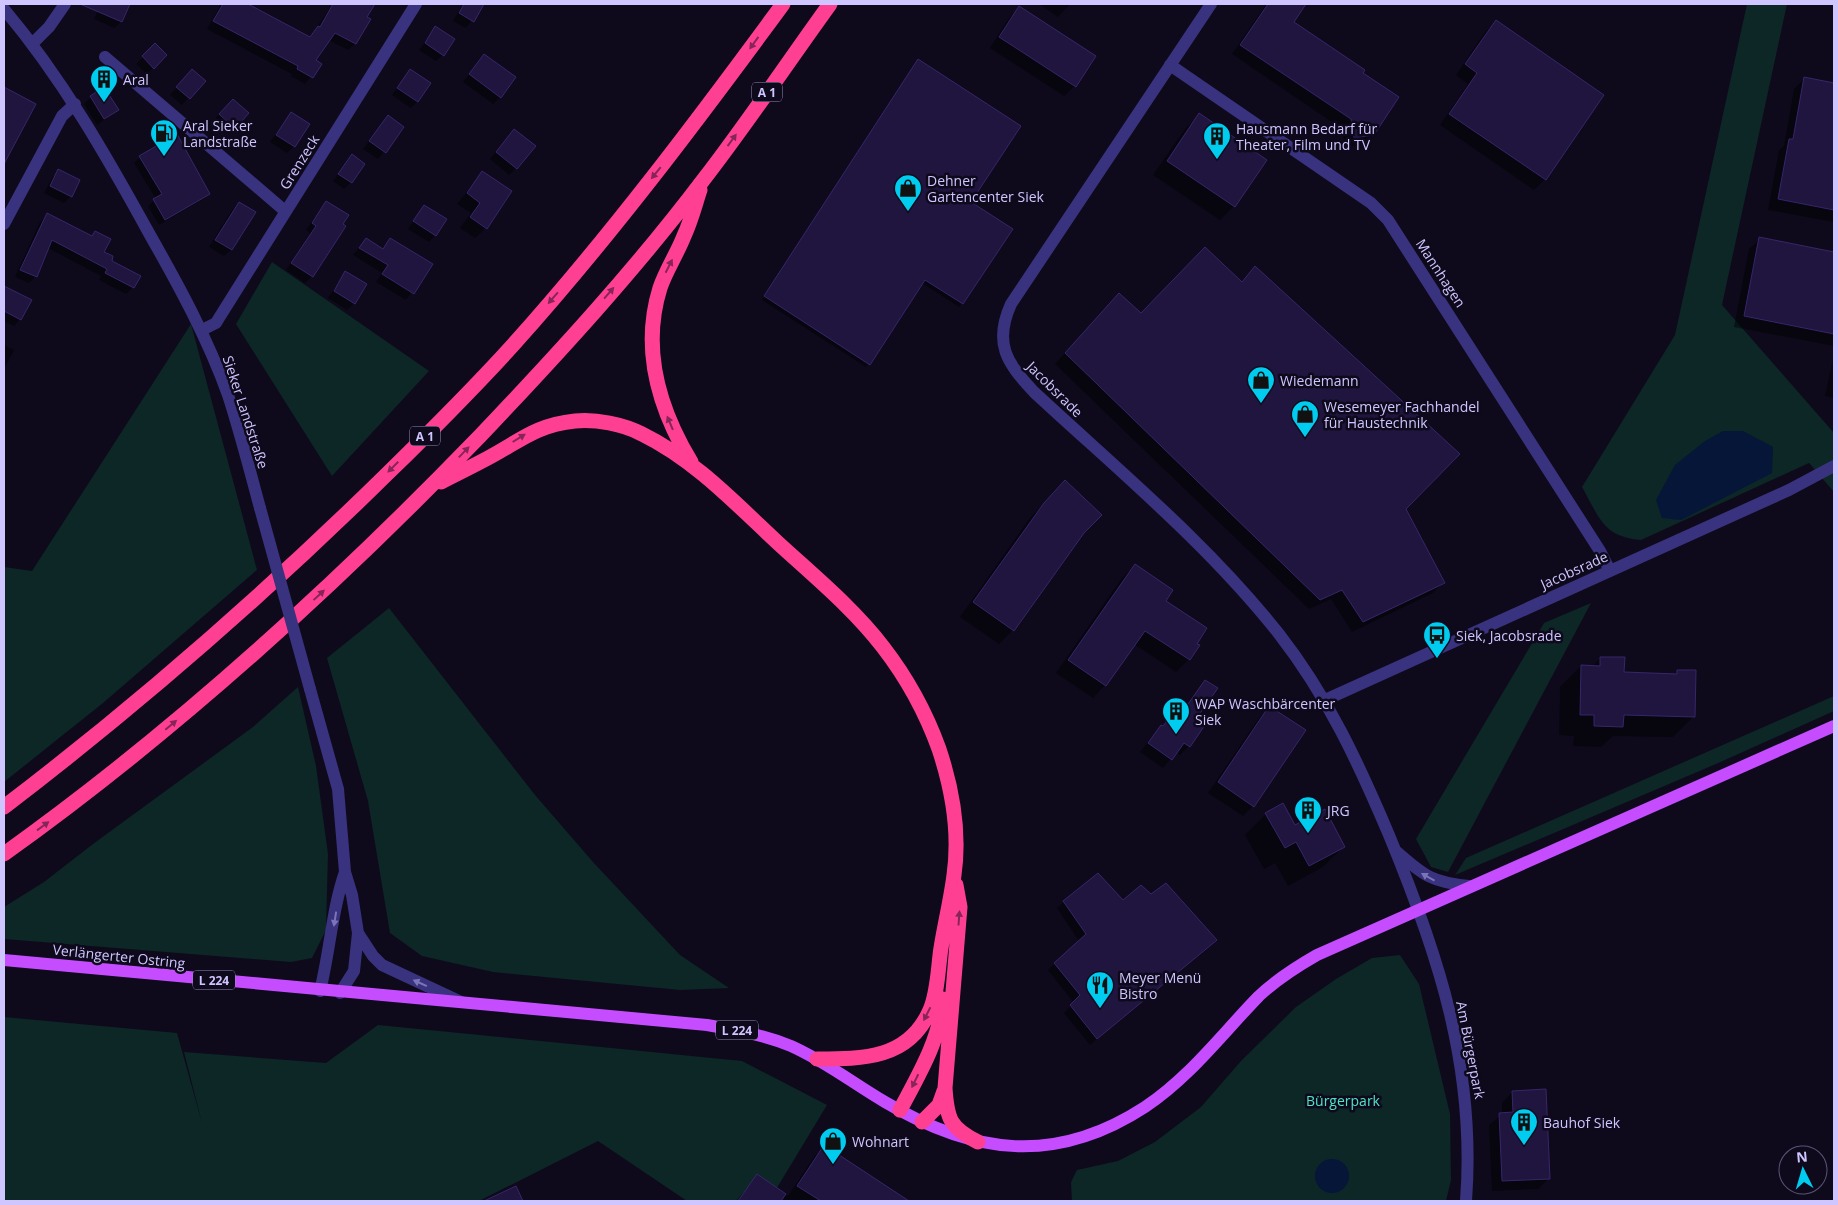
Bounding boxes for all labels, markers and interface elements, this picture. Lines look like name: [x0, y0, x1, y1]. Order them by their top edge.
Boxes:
one-way arrow: [749, 36, 759, 50]
building icon: Aral: [89, 64, 119, 103]
place label: Aral: [123, 70, 149, 89]
road number: A 1: [752, 82, 782, 101]
place label: Aral Sieker Landstraße: [183, 116, 257, 151]
fuel station icon: Aral Sieker Landstraße: [149, 118, 179, 157]
place label: Hausmann Bedarf für Theater, Film und TV: [1236, 119, 1378, 154]
building icon: Hausmann Bedarf für Theater, Film und TV: [1202, 121, 1232, 160]
street label: Grenzeck: [275, 131, 324, 193]
one-way arrow: [727, 134, 737, 147]
one-way arrow: [651, 166, 662, 179]
place label: Dehner Gartencenter Siek: [927, 171, 1045, 206]
shop icon: Dehner Gartencenter Siek: [893, 173, 923, 212]
street label: Mannhagen: [1412, 235, 1470, 311]
one-way arrow: [665, 258, 673, 273]
one-way arrow: [604, 287, 615, 300]
one-way arrow: [547, 292, 559, 304]
street label: Sieker Landstraße: [219, 353, 273, 471]
street label: Jacobsrade: [1021, 355, 1087, 421]
shop icon: Wiedemann: [1246, 365, 1276, 404]
place label: Wiedemann: [1280, 371, 1359, 390]
place label: Wesemeyer Fachhandel für Haustechnik: [1324, 397, 1480, 432]
shop icon: Wesemeyer Fachhandel für Haustechnik: [1290, 399, 1320, 438]
one-way arrow: [665, 416, 673, 430]
road number: A 1: [410, 426, 440, 446]
one-way arrow: [513, 434, 526, 443]
one-way arrow: [458, 446, 470, 458]
one-way arrow: [388, 461, 400, 473]
street label: Jacobsrade: [1535, 547, 1611, 594]
one-way arrow: [312, 589, 325, 600]
bus stop icon: Siek, Jacobsrade: [1422, 620, 1452, 659]
place label: Siek, Jacobsrade: [1456, 626, 1562, 645]
place label: WAP Waschbärcenter Siek: [1195, 694, 1336, 729]
building icon: WAP Waschbärcenter Siek: [1161, 696, 1191, 735]
one-way arrow: [164, 720, 177, 731]
building icon: JRG: [1293, 795, 1323, 834]
place label: JRG: [1325, 801, 1350, 820]
one-way arrow: [36, 821, 50, 831]
one-way arrow: [1421, 872, 1435, 881]
one-way arrow: [955, 909, 963, 925]
one-way arrow: [330, 911, 338, 927]
street label: Verlängerter Ostring: [52, 940, 187, 972]
place label: Meyer Menü Bistro: [1119, 968, 1201, 1003]
road number: L 224: [193, 970, 235, 990]
restaurant icon: Meyer Menü Bistro: [1085, 970, 1115, 1009]
one-way arrow: [413, 978, 427, 986]
street label: Am Bürgerpark: [1452, 999, 1490, 1101]
one-way arrow: [923, 1007, 931, 1021]
road number: L 224: [716, 1020, 758, 1040]
one-way arrow: [911, 1074, 919, 1088]
park label: Bürgerpark: [1306, 1091, 1381, 1110]
building icon: Bauhof Siek: [1509, 1107, 1539, 1146]
place label: Bauhof Siek: [1543, 1113, 1621, 1132]
shop icon: Wohnart: [818, 1126, 848, 1165]
place label: Wohnart: [852, 1132, 909, 1151]
north arrow: [1778, 1145, 1828, 1195]
text: N: [1795, 1147, 1808, 1167]

